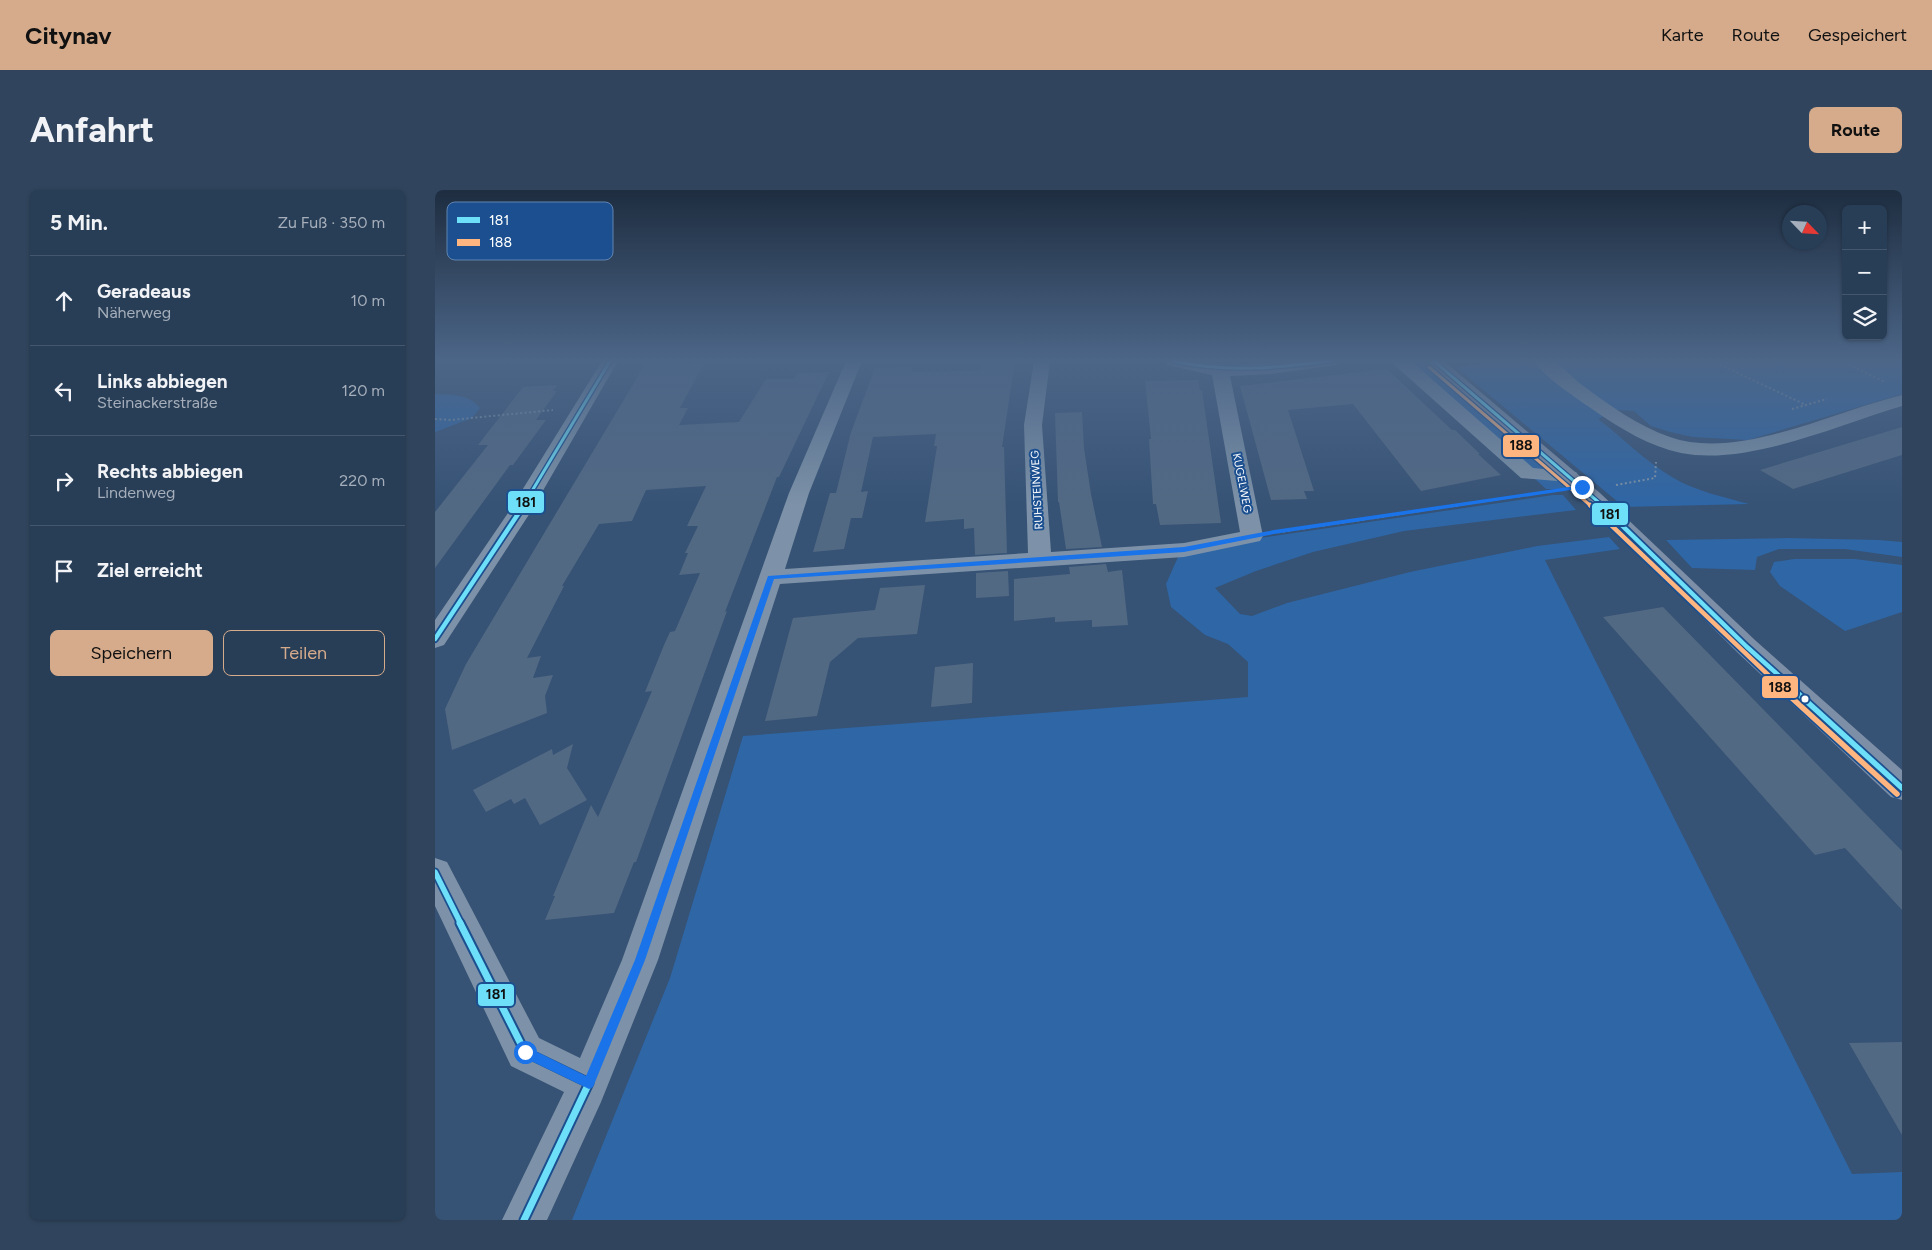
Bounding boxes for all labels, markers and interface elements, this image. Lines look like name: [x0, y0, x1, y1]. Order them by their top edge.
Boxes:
text: Citynav: [25, 21, 112, 50]
text: Karte: [1661, 24, 1704, 46]
text: Route: [1732, 24, 1780, 46]
text: Gespeichert: [1808, 24, 1907, 46]
button: Route: [1809, 107, 1902, 153]
text: Anfahrt: [30, 109, 154, 151]
legend: [447, 202, 613, 260]
north arrow: [1782, 205, 1827, 250]
map controls: [1842, 205, 1887, 340]
button: +: [1842, 205, 1887, 250]
text: 5 Min.: [50, 210, 108, 235]
text: 181: [489, 212, 509, 229]
text: Zu Fuß · 350 m: [278, 213, 385, 232]
text: 188: [489, 234, 512, 251]
button: −: [1842, 250, 1887, 295]
text: Geradeaus: [97, 280, 191, 303]
icon: ahead: [50, 287, 78, 315]
text: 10 m: [351, 291, 385, 310]
button: layers: [1842, 295, 1887, 340]
text: Näherweg: [97, 303, 171, 322]
text: Links abbiegen: [97, 370, 228, 393]
icon: left: [50, 377, 78, 405]
text: 120 m: [342, 381, 385, 400]
text: Steinackerstraße: [97, 393, 218, 412]
line badge: 188: [1502, 434, 1540, 458]
text: 188: [1509, 437, 1533, 454]
street label: RUHSTEINWEG: [1028, 450, 1046, 530]
street label: KUGELWEG: [1230, 452, 1254, 514]
text: Rechts abbiegen: [97, 460, 243, 483]
icon: right: [50, 467, 78, 495]
text: 220 m: [339, 471, 385, 490]
route end: [1571, 476, 1594, 499]
text: Lindenweg: [97, 483, 175, 502]
line badge: 181: [507, 490, 545, 514]
text: 181: [516, 494, 536, 511]
line badge: 181: [1591, 502, 1629, 526]
text: 181: [1600, 506, 1620, 523]
icon: arrive: [50, 557, 78, 585]
text: Ziel erreicht: [97, 559, 203, 582]
button: Speichern: [50, 630, 213, 676]
button: Teilen: [223, 630, 385, 676]
line badge: 188: [1761, 675, 1799, 699]
text: 188: [1768, 679, 1792, 696]
unlabelled marker: [1800, 694, 1810, 704]
line badge: 181: [477, 983, 515, 1007]
text: 181: [486, 986, 506, 1003]
route start: [514, 1041, 537, 1064]

